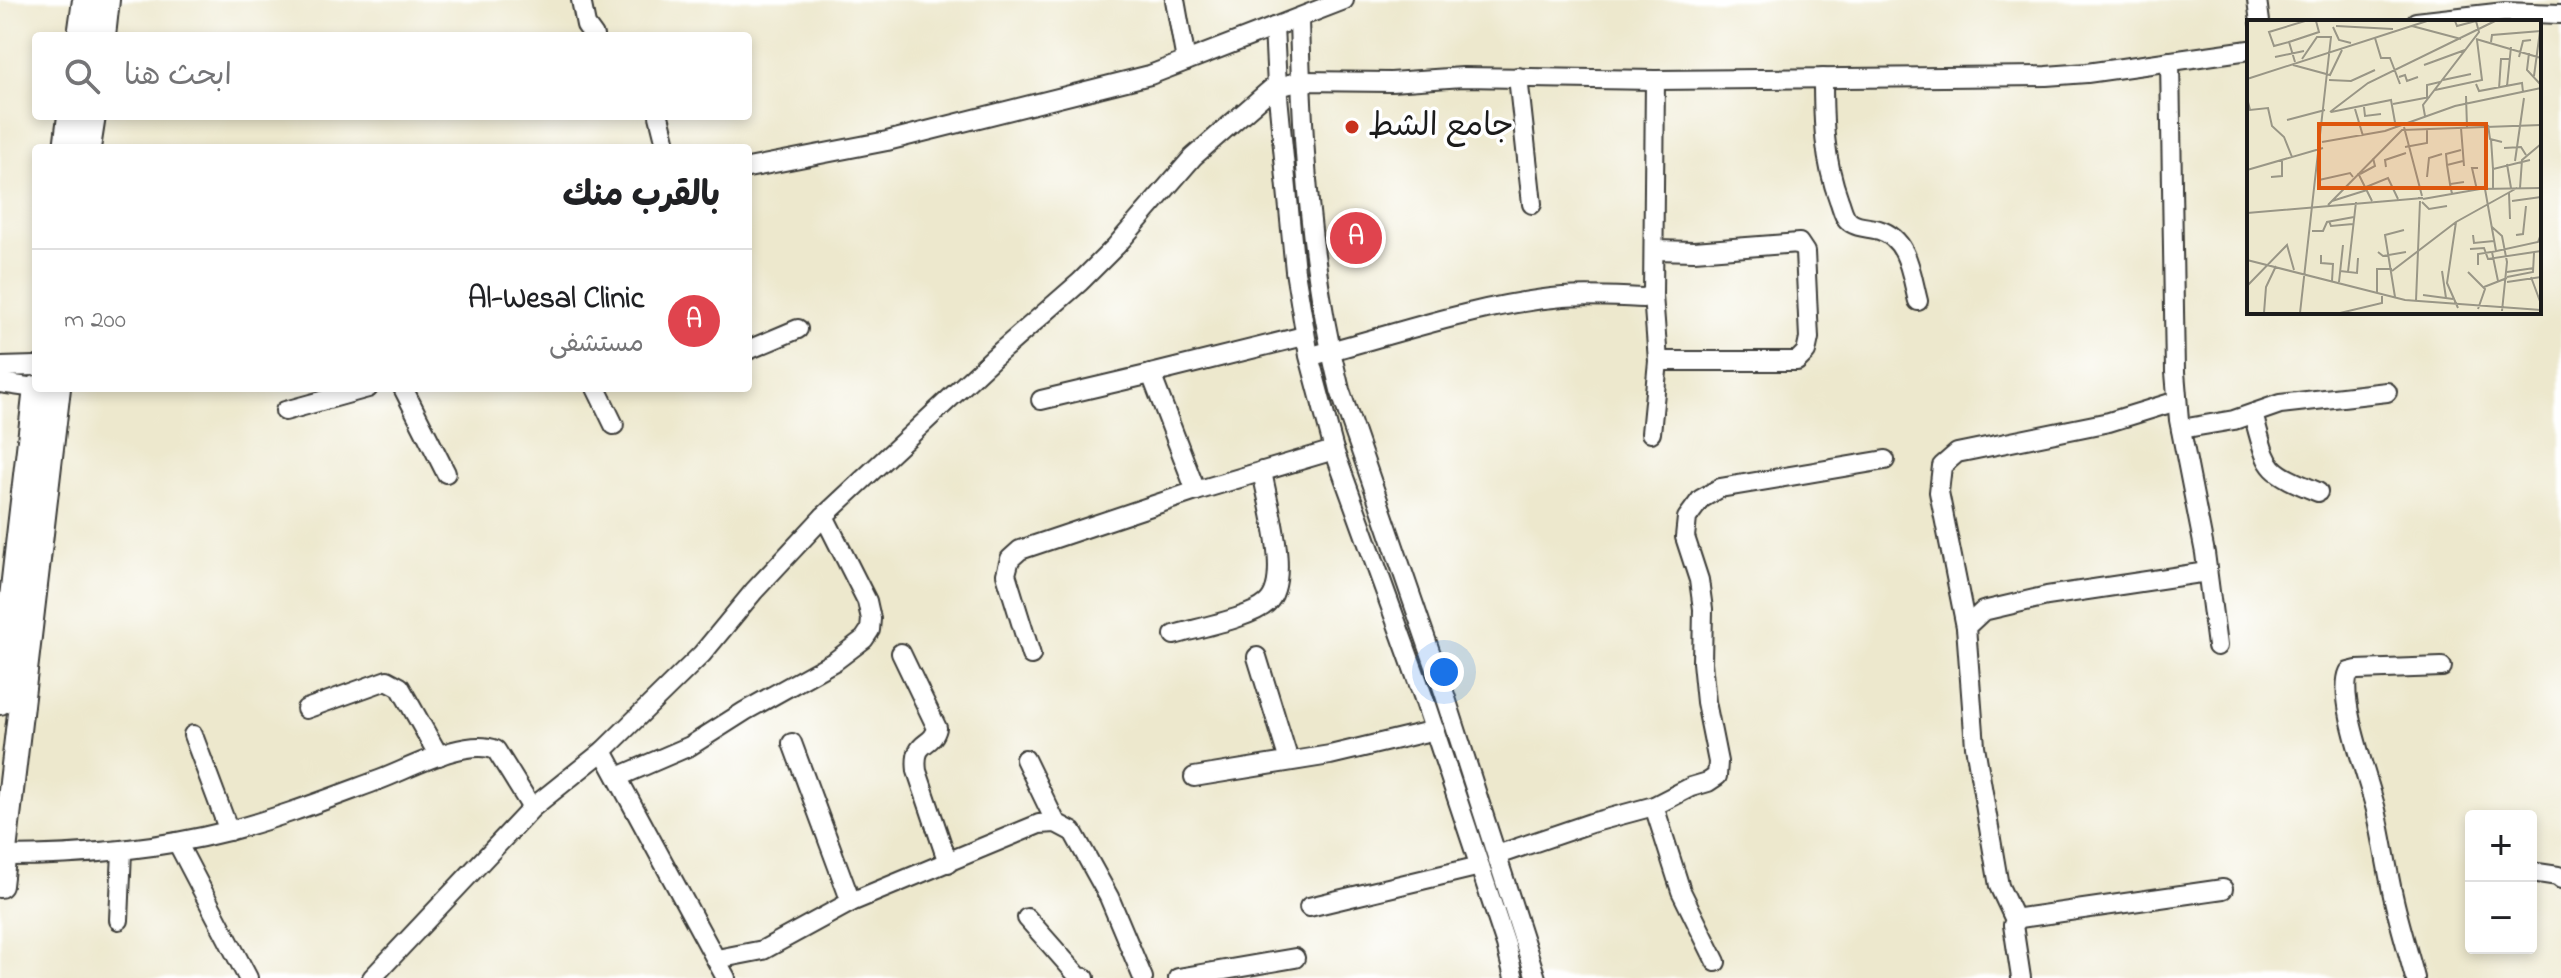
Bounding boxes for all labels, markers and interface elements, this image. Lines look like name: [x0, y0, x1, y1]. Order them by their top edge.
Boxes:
inset map: [2247, 20, 2541, 314]
search box: [32, 32, 752, 120]
icon: search: [60, 54, 104, 98]
text: ابحث هنا: [124, 55, 232, 99]
place label: جامع الشط: [1368, 104, 1514, 151]
marker: جامع الشط: [1343, 118, 1361, 136]
text: بالقرب منك: [562, 172, 720, 222]
pin: A: [1330, 208, 1382, 268]
text: Al-Wesal Clinic: [468, 278, 644, 322]
text: 200 m: [64, 302, 126, 340]
text: A: [686, 302, 702, 340]
text: مستشفى: [549, 326, 644, 364]
your location: [1424, 652, 1464, 692]
map controls: [2465, 810, 2537, 954]
button: +: [2465, 810, 2537, 882]
button: −: [2465, 882, 2537, 954]

